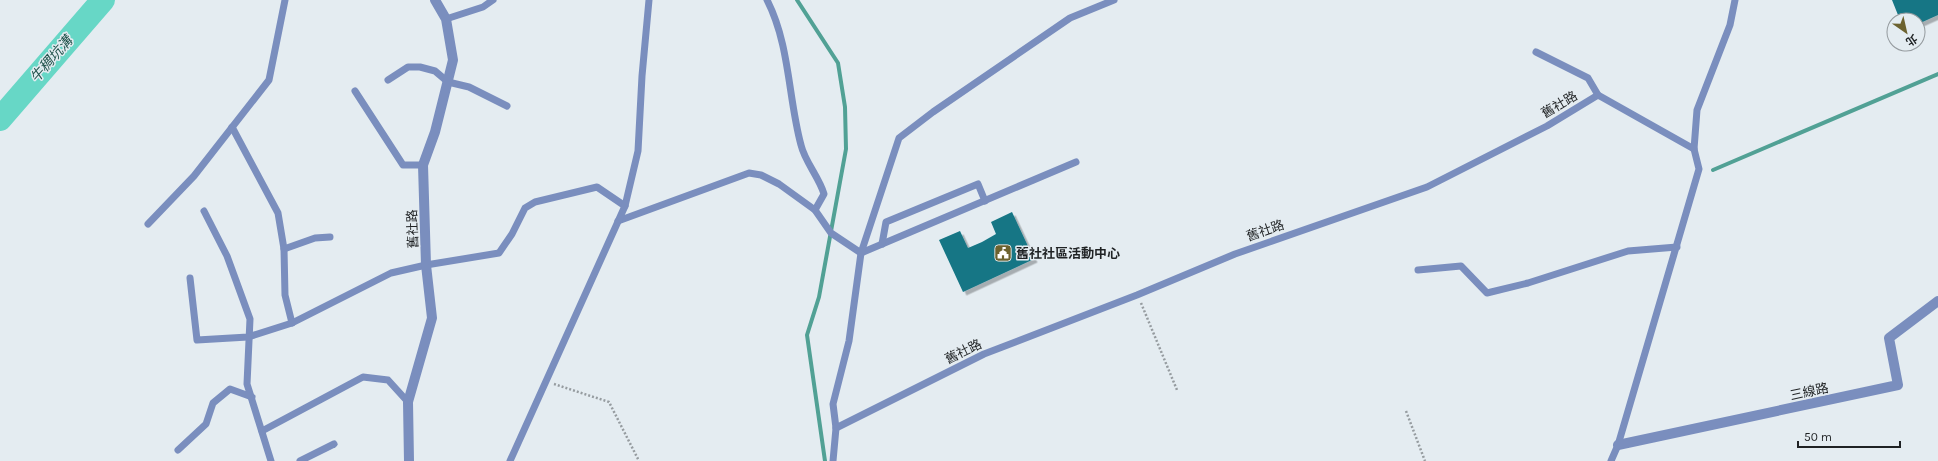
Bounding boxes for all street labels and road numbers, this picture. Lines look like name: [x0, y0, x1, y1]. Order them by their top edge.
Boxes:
street label: 舊社路: [1539, 88, 1580, 121]
street label: 舊社路: [404, 209, 421, 249]
street label: 舊社路: [1244, 217, 1286, 244]
street label: 舊社路: [942, 336, 984, 367]
street label: 三線路: [1788, 380, 1830, 403]

